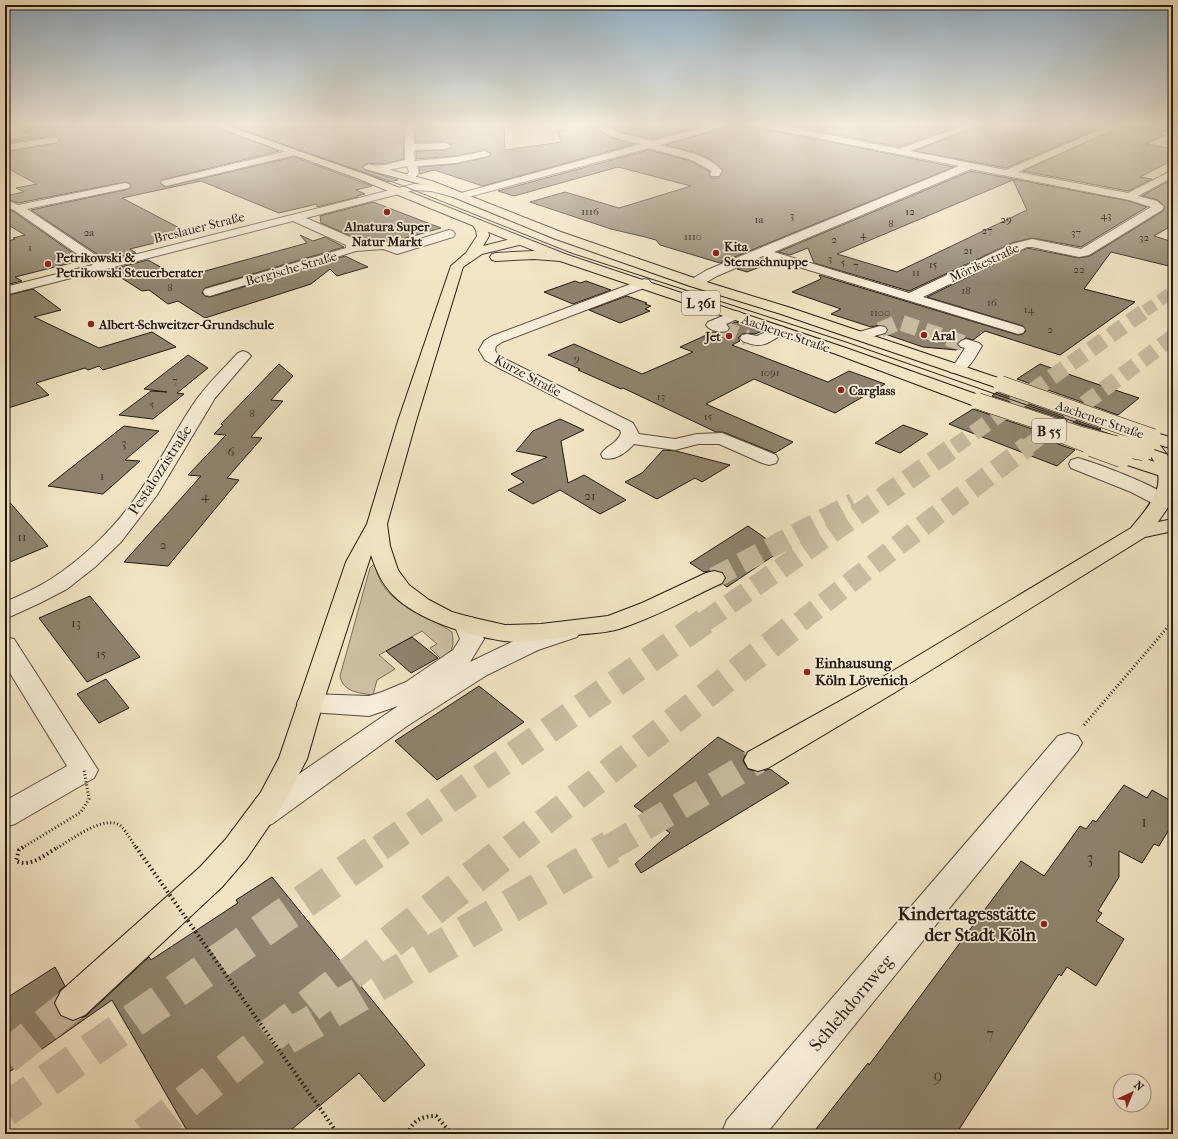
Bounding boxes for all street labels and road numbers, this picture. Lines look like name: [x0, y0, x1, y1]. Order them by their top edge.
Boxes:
street label: Breslauer Straße: [152, 209, 247, 246]
street label: Mörikestraße: [947, 240, 1022, 285]
street label: Bergische Straße: [244, 248, 339, 289]
road number: L 361: [682, 291, 720, 315]
street label: Aachener Straße: [739, 311, 833, 356]
street label: Kurze Straße: [492, 352, 564, 400]
street label: Aachener Straße: [1053, 397, 1147, 442]
road number: B 55: [1032, 419, 1066, 443]
street label: Pestalozzistraße: [124, 421, 196, 518]
street label: Schlehdornweg: [805, 951, 898, 1056]

